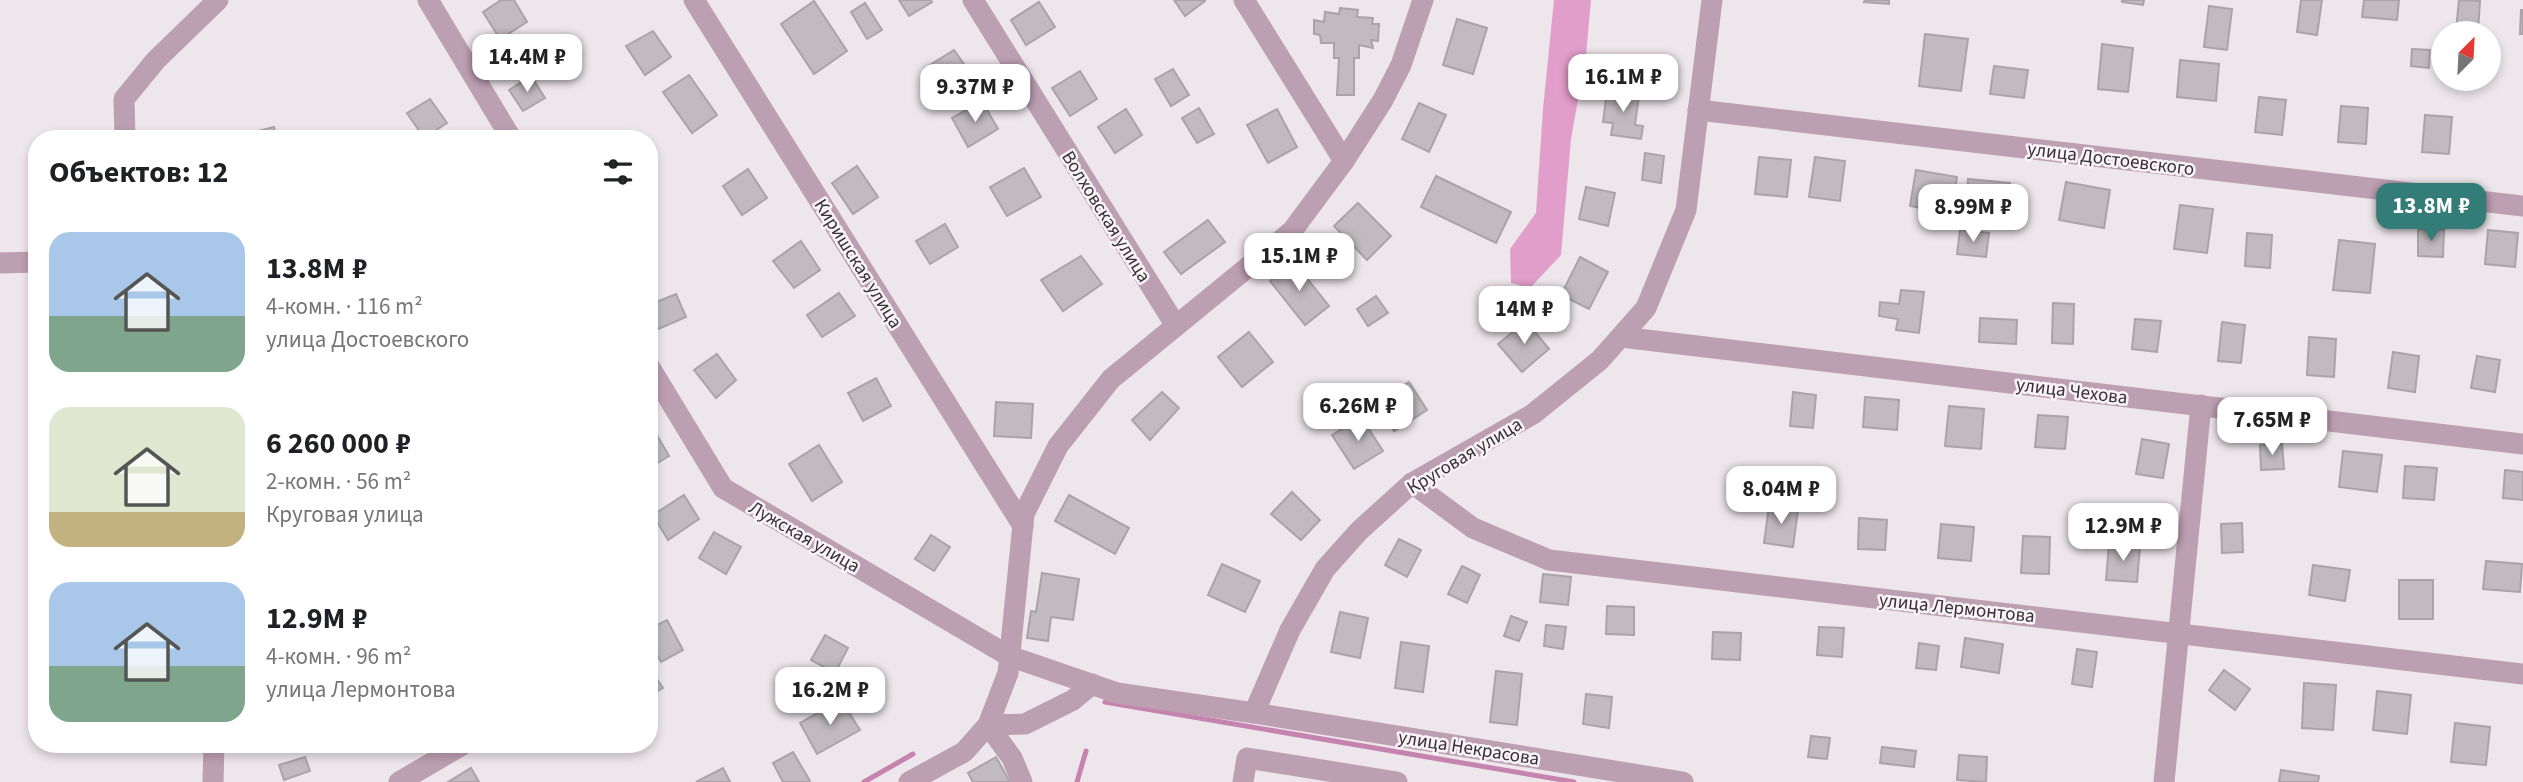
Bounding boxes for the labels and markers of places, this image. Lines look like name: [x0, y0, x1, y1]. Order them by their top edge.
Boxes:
pin: 14.4M ₽: [462, 34, 592, 94]
pin: 16.1M ₽: [1558, 54, 1688, 114]
pin: 9.37M ₽: [910, 64, 1040, 124]
pin: 8.99M ₽: [1908, 184, 2038, 244]
pin: 13.8M ₽: [2366, 184, 2496, 243]
pin: 15.1M ₽: [1234, 233, 1364, 293]
pin: 14M ₽: [1475, 286, 1573, 346]
pin: 6.26M ₽: [1293, 384, 1423, 443]
pin: 7.65M ₽: [2207, 398, 2337, 457]
pin: 8.04M ₽: [1716, 466, 1846, 526]
pin: 12.9M ₽: [2058, 504, 2188, 563]
pin: 16.2M ₽: [765, 668, 895, 727]

